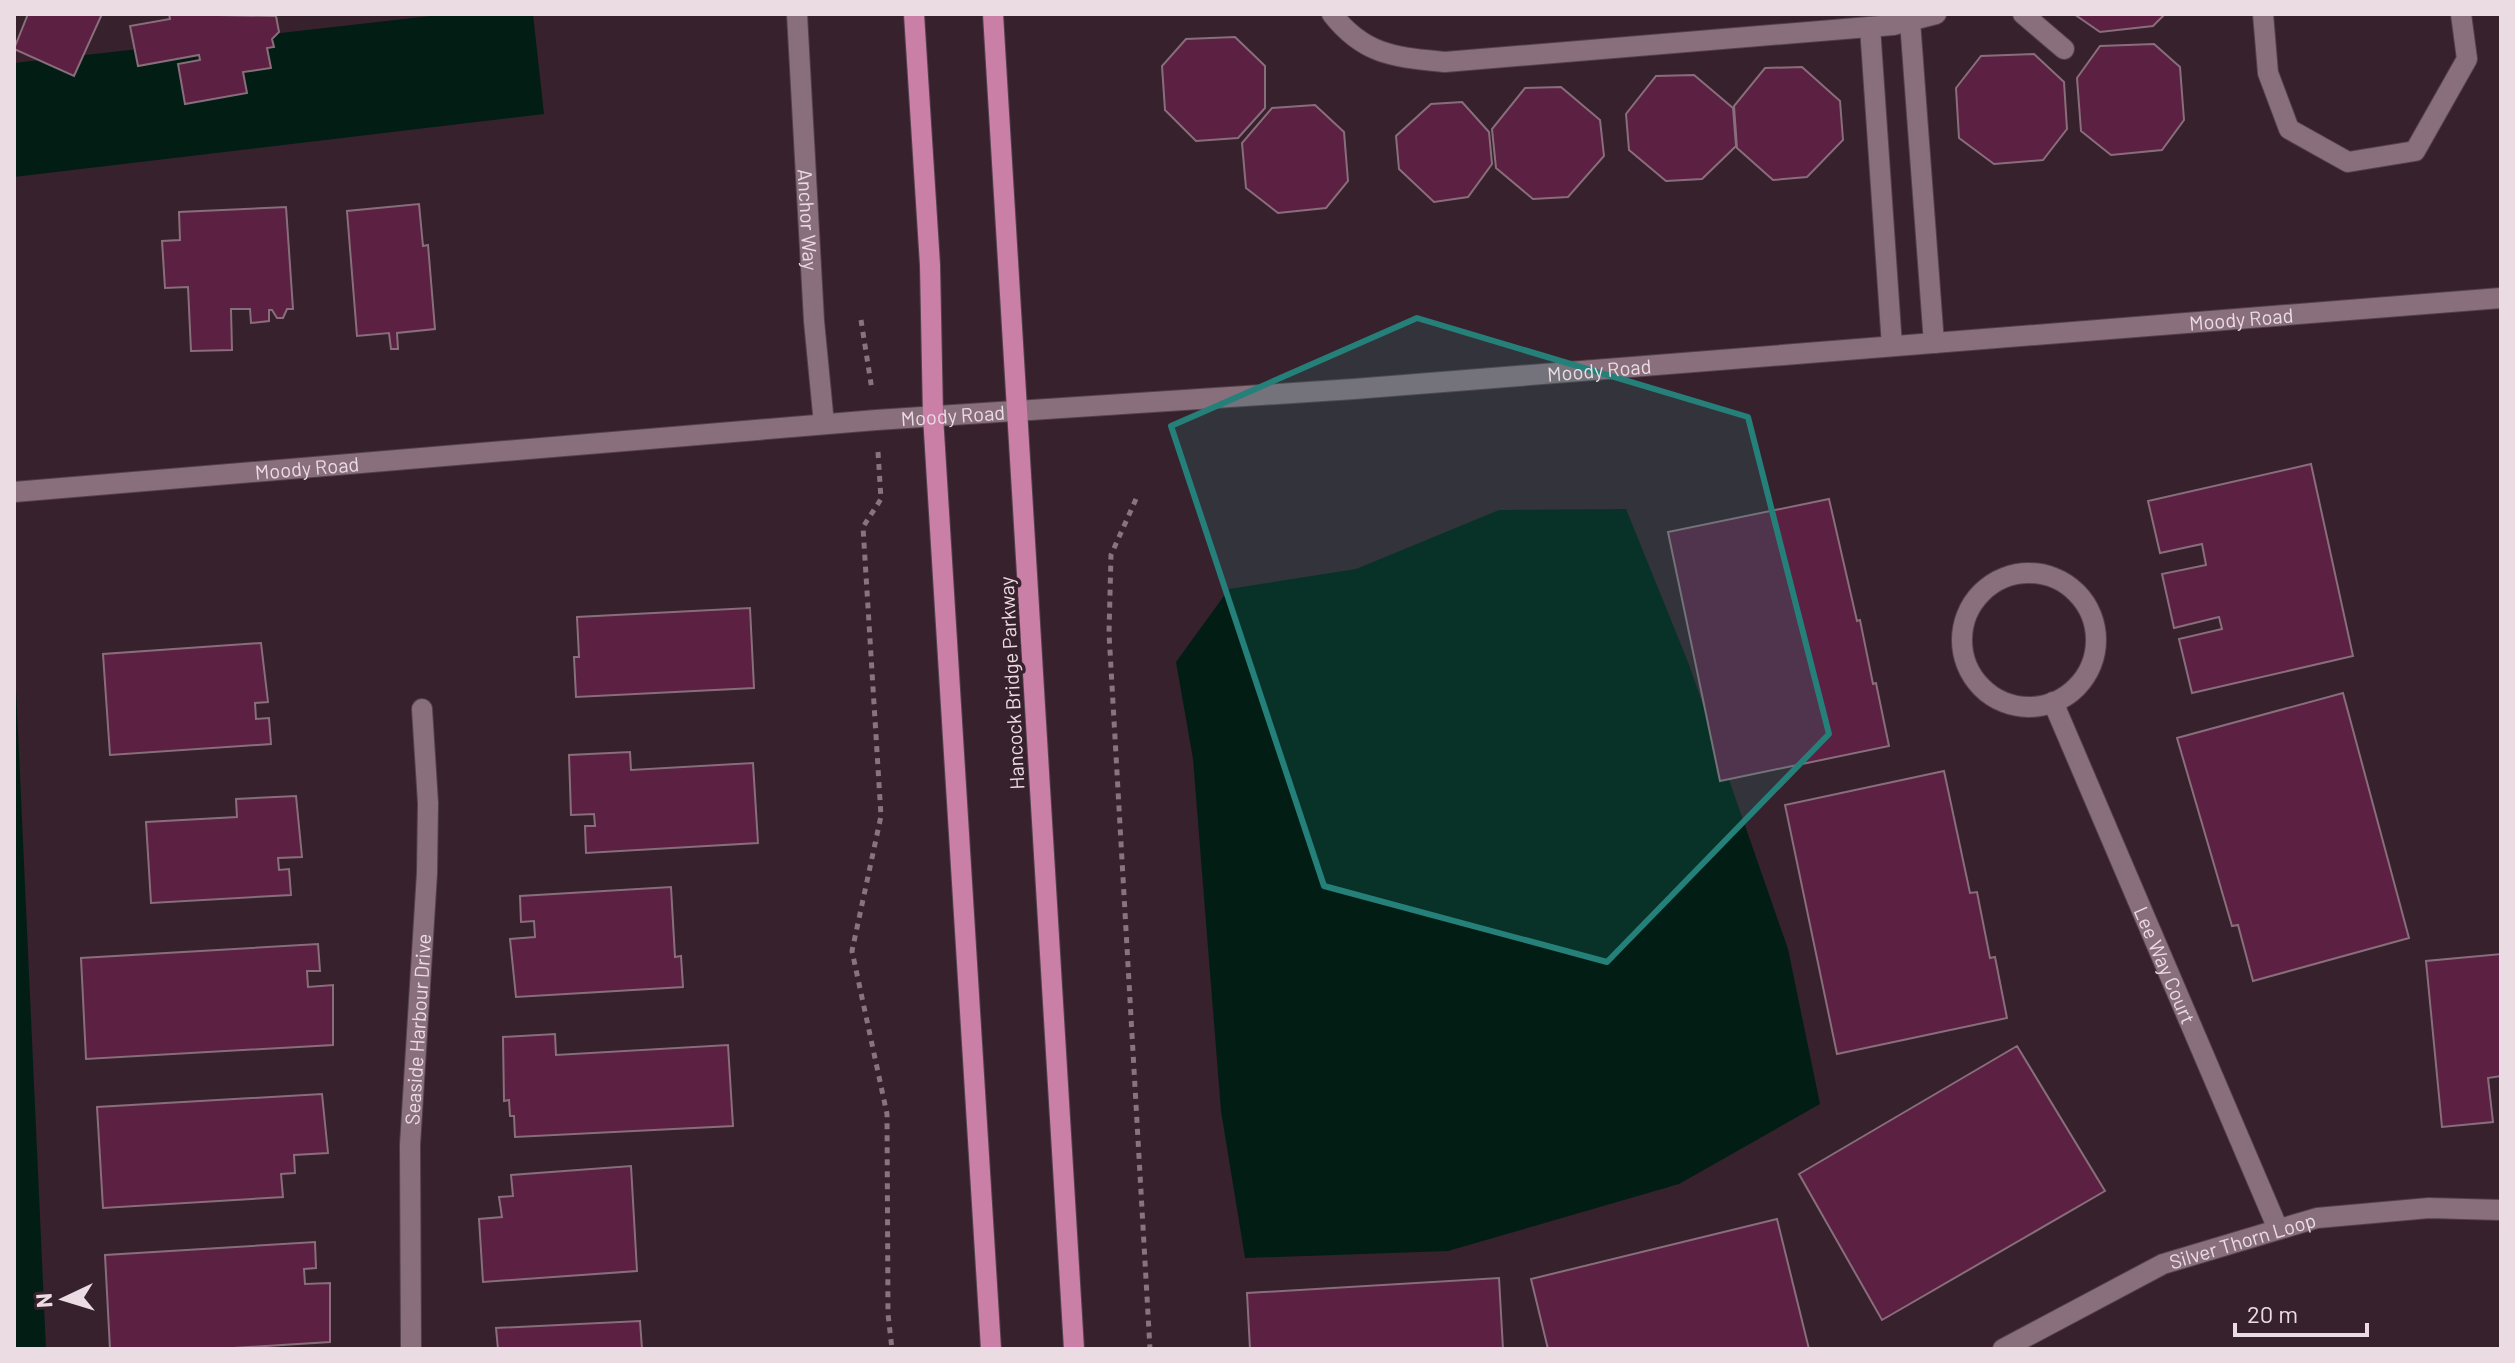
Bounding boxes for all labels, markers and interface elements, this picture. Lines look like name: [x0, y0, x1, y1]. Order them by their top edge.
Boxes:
street label: Anchor Way: [794, 168, 823, 271]
street label: Moody Road: [2188, 303, 2294, 335]
street label: Moody Road: [1546, 353, 1652, 386]
street label: Moody Road: [900, 400, 1006, 430]
street label: Moody Road: [254, 451, 360, 484]
street label: Hancock Bridge Parkway: [993, 576, 1029, 790]
street label: Lee Way Court: [2130, 903, 2201, 1027]
street label: Seaside Harbour Drive: [399, 933, 435, 1126]
street label: Silver Thorn Loop: [2166, 1207, 2319, 1274]
north arrow: [24, 1259, 104, 1339]
scale bar: [2235, 1287, 2367, 1337]
text: N: [30, 1292, 57, 1309]
text: 20 m: [2247, 1299, 2298, 1328]

